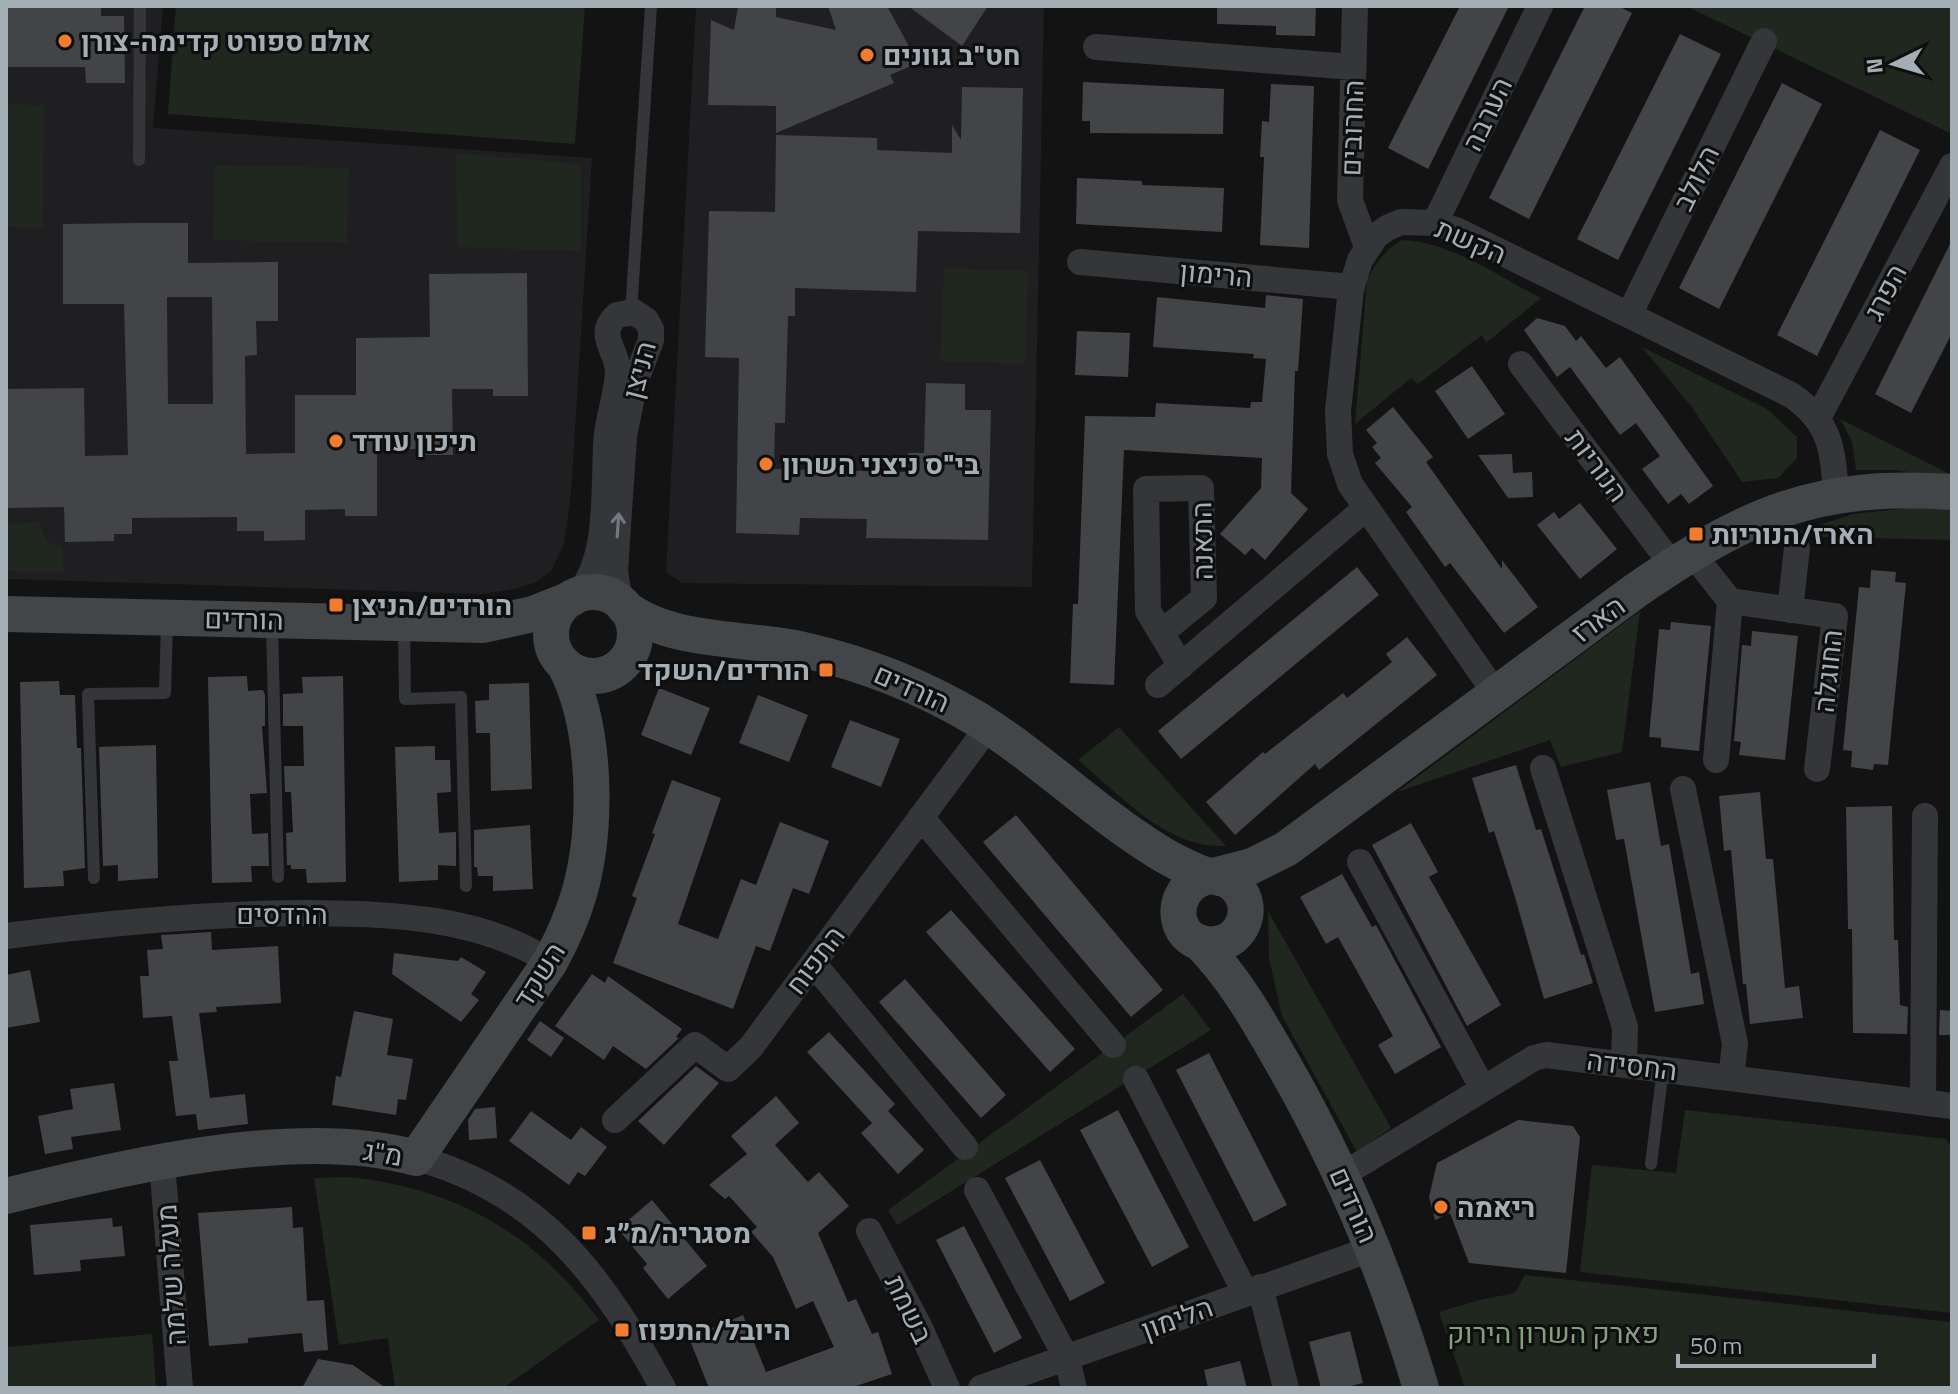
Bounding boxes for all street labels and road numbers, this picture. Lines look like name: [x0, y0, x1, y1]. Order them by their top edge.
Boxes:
street label: הערבה: [1450, 69, 1523, 158]
street label: החרובים: [1328, 79, 1375, 177]
street label: הלולב: [1661, 138, 1730, 218]
street label: הקשת: [1429, 206, 1513, 275]
street label: הרימון: [1178, 249, 1254, 298]
street label: הפרג: [1852, 256, 1917, 328]
street label: הניצן: [610, 336, 667, 404]
street label: הנוריות: [1555, 419, 1639, 511]
street label: התאנה: [1179, 501, 1224, 581]
street label: הארז: [1562, 584, 1634, 653]
street label: הורדים: [204, 596, 284, 641]
street label: החוגלה: [1802, 627, 1853, 715]
street label: הורדים: [867, 652, 957, 723]
street label: ההדסים: [236, 892, 328, 935]
street label: התפוח: [774, 916, 855, 1003]
street label: השקד: [502, 933, 576, 1016]
street label: החסידה: [1584, 1038, 1680, 1091]
street label: מ"ג: [360, 1128, 406, 1177]
street label: הורדים: [1319, 1160, 1390, 1250]
street label: מעלה שלמה: [144, 1203, 197, 1347]
street label: בשמת: [874, 1267, 945, 1351]
street label: הלימון: [1135, 1285, 1219, 1350]

